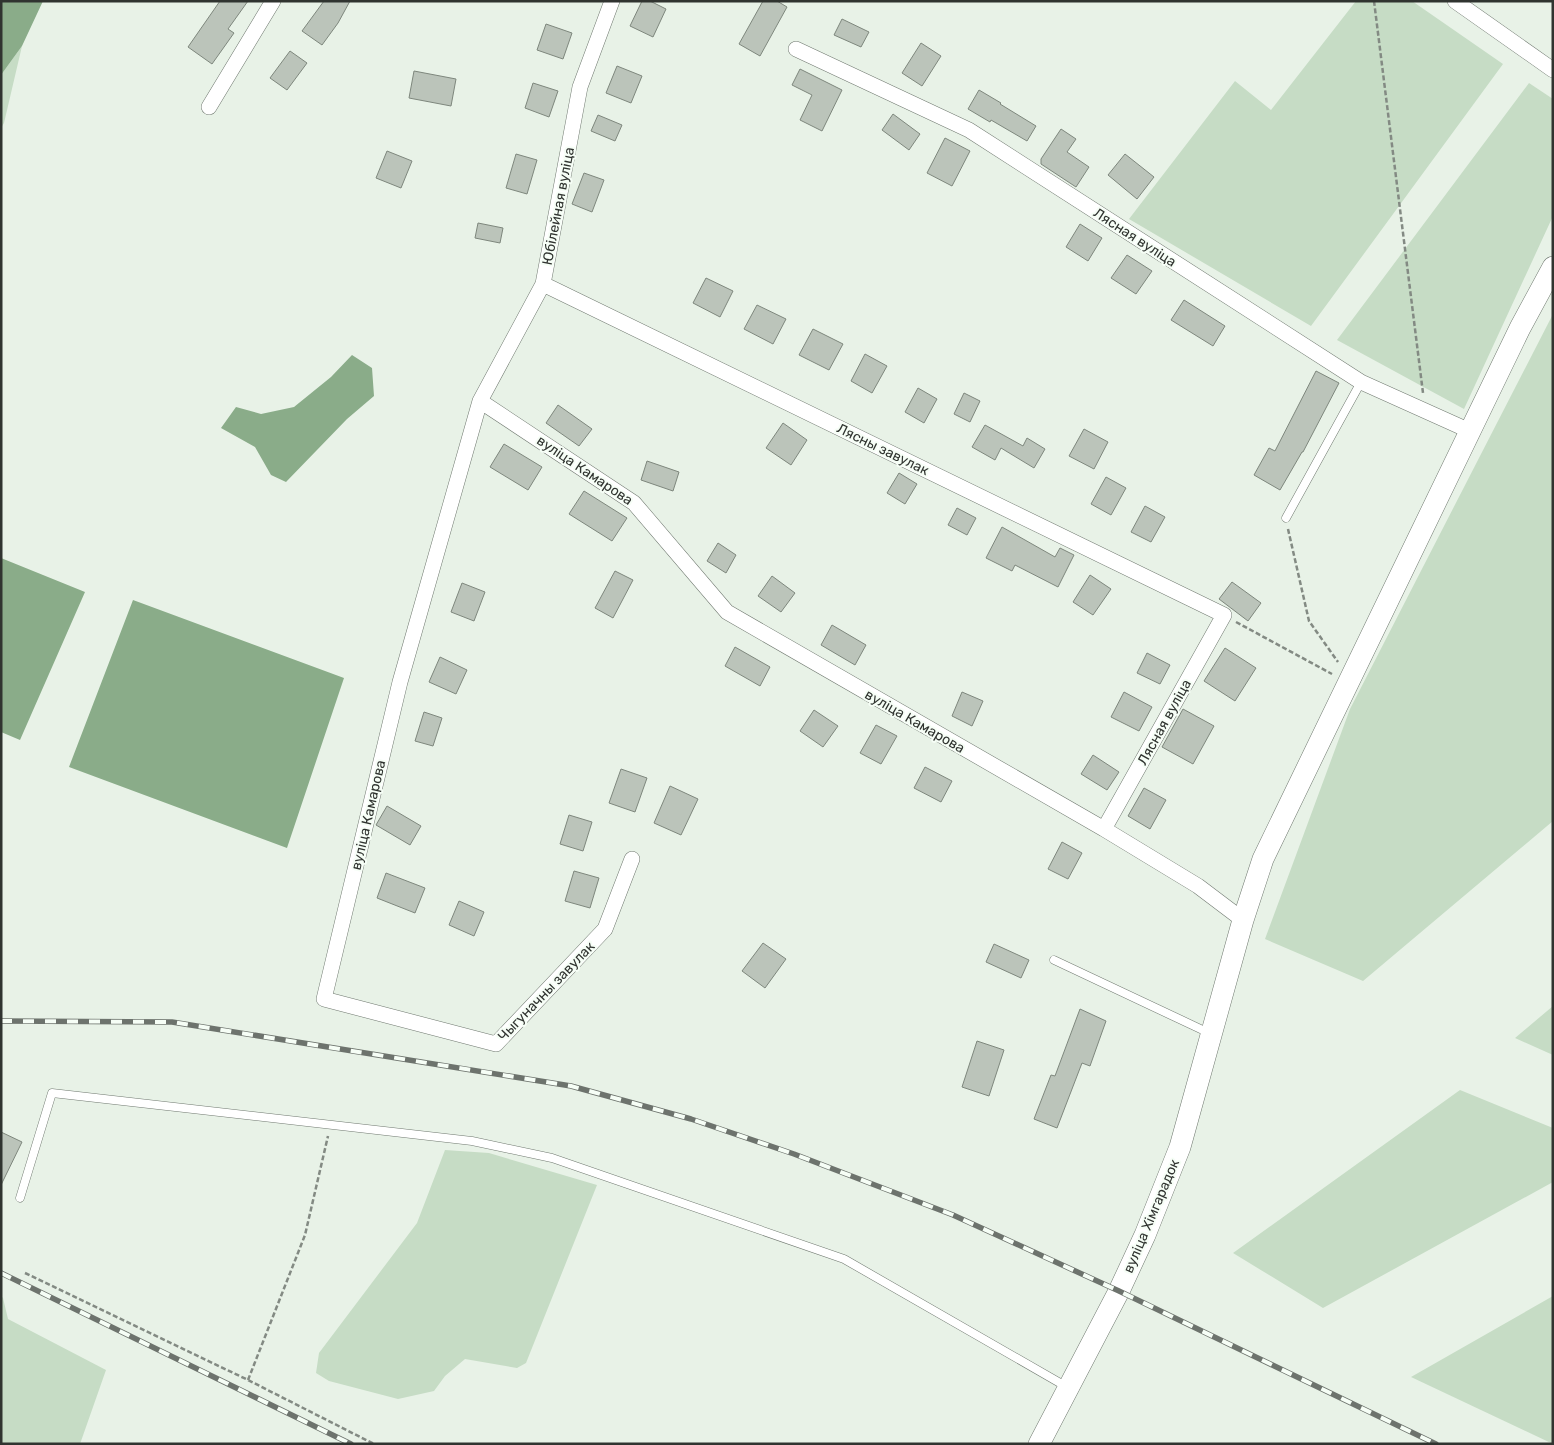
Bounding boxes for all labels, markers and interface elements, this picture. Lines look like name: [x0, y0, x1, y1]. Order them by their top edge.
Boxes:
street label: Юбілейная вуліца: [539, 146, 578, 266]
street label: Лясная вуліца: [1090, 204, 1179, 271]
street label: Лясны завулак: [834, 420, 932, 479]
street label: вуліца Камарова: [533, 432, 636, 509]
street label: Лясная вуліца: [1134, 676, 1195, 768]
street label: вуліца Камарова: [862, 686, 968, 757]
street label: вуліца Камарова: [348, 758, 389, 872]
street label: Чыгуначны завулак: [494, 938, 599, 1045]
street label: вуліца Хімгарадок: [1120, 1156, 1183, 1276]

